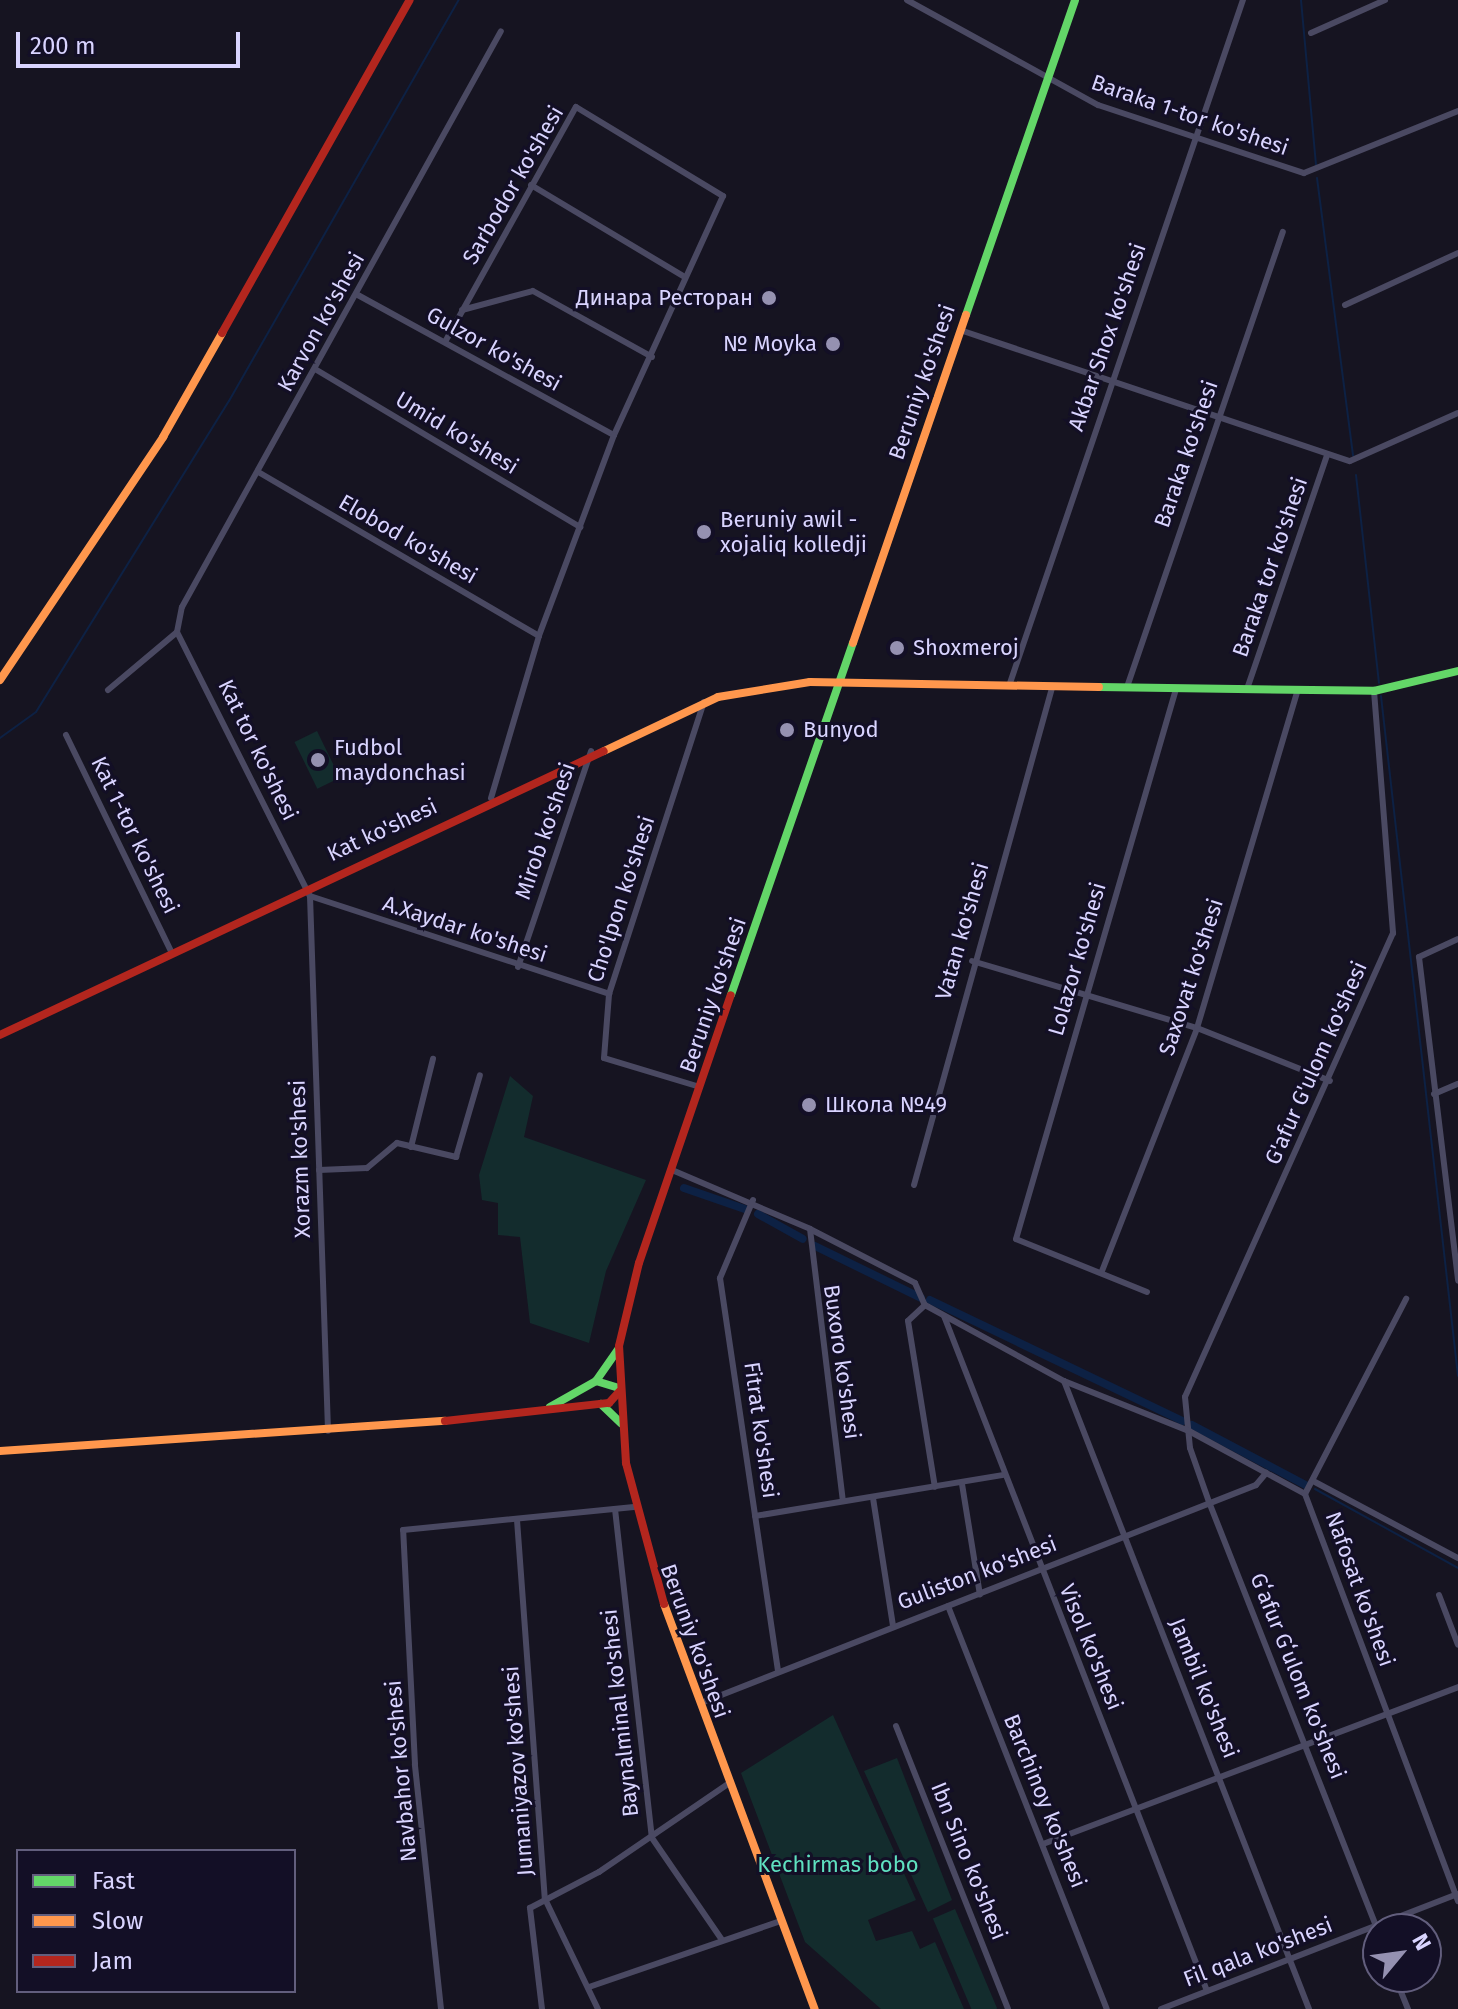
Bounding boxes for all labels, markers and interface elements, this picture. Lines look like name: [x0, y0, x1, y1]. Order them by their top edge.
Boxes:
scale bar: [20, 16, 244, 66]
text: 200 m: [30, 32, 96, 60]
street label: Baraka 1-tor ko'shesi: [1088, 69, 1292, 161]
street label: Sarbodor ko'shesi: [457, 101, 569, 269]
street label: Akbar Shox ko'shesi: [1062, 240, 1152, 434]
street label: Karvon ko'shesi: [272, 248, 370, 396]
place label: Динара Ресторан: [576, 285, 753, 311]
marker: Динара Ресторан: [760, 289, 778, 307]
street label: Gulzor ko'shesi: [422, 301, 566, 397]
street label: Beruniy ko'shesi: [883, 301, 961, 463]
place label: № Moyka: [723, 331, 817, 357]
marker: № Moyka: [824, 335, 842, 353]
street label: Baraka ko'shesi: [1149, 377, 1223, 531]
street label: Umid ko'shesi: [391, 386, 523, 480]
street label: Baraka tor ko'shesi: [1227, 474, 1313, 660]
street label: Elobod ko'shesi: [334, 489, 482, 589]
place label: Beruniy awil - xojaliq kolledji: [720, 506, 867, 558]
marker: Beruniy awil - xojaliq kolledji: [695, 523, 713, 541]
place label: Shoxmeroj: [913, 635, 1019, 661]
marker: Shoxmeroj: [888, 639, 906, 657]
street label: Kat tor ko'shesi: [213, 675, 303, 825]
place label: Bunyod: [803, 717, 879, 743]
marker: Bunyod: [778, 721, 796, 739]
place label: Fudbol maydonchasi: [334, 734, 466, 786]
marker: Fudbol maydonchasi: [309, 751, 327, 769]
street label: Kat 1-tor ko'shesi: [86, 752, 184, 918]
street label: Mirob ko'shesi: [509, 759, 581, 903]
street label: Kat ko'shesi: [323, 793, 441, 867]
street label: Cho'lpon ko'shesi: [582, 812, 660, 986]
street label: Vatan ko'shesi: [930, 859, 994, 1003]
street label: Lolazor ko'shesi: [1043, 879, 1111, 1039]
street label: A.Xaydar ko'shesi: [379, 890, 551, 968]
street label: Saxovat ko'shesi: [1153, 895, 1229, 1059]
street label: Beruniy ko'shesi: [674, 914, 752, 1076]
street label: G'afur G'ulom ko'shesi: [1259, 957, 1373, 1169]
street label: Xorazm ko'shesi: [284, 1079, 316, 1239]
place label: Школа №49: [825, 1092, 947, 1118]
marker: Школа №49: [800, 1096, 818, 1114]
street label: Buxoro ko'shesi: [818, 1283, 866, 1441]
street label: Fitrat ko'shesi: [738, 1360, 784, 1500]
street label: Nafosat ko'shesi: [1320, 1508, 1400, 1670]
street label: Guliston ko'shesi: [894, 1530, 1060, 1616]
street label: Beruniy ko'shesi: [655, 1560, 735, 1722]
street label: Gʻafur Gʻulom ko'shesi: [1245, 1569, 1351, 1783]
street label: Visol ko'shesi: [1054, 1580, 1128, 1714]
street label: Baynalminal ko'shesi: [596, 1608, 644, 1818]
street label: Jambil ko'shesi: [1164, 1614, 1244, 1762]
street label: Jumaniyazov ko'shesi: [497, 1665, 539, 1877]
street label: Navbahor ko'shesi: [380, 1679, 422, 1863]
street label: Barchinoy ko'shesi: [998, 1710, 1092, 1892]
street label: Ibn Sino ko'shesi: [925, 1778, 1013, 1944]
legend: [16, 1849, 296, 1993]
park label: Kechirmas bobo: [757, 1852, 919, 1878]
text: Fast: [92, 1867, 135, 1895]
text: Slow: [92, 1907, 143, 1935]
street label: Fil qala ko'shesi: [1180, 1911, 1336, 1993]
north arrow: [1362, 1913, 1442, 1993]
text: N: [1406, 1929, 1437, 1955]
text: Jam: [92, 1947, 133, 1975]

